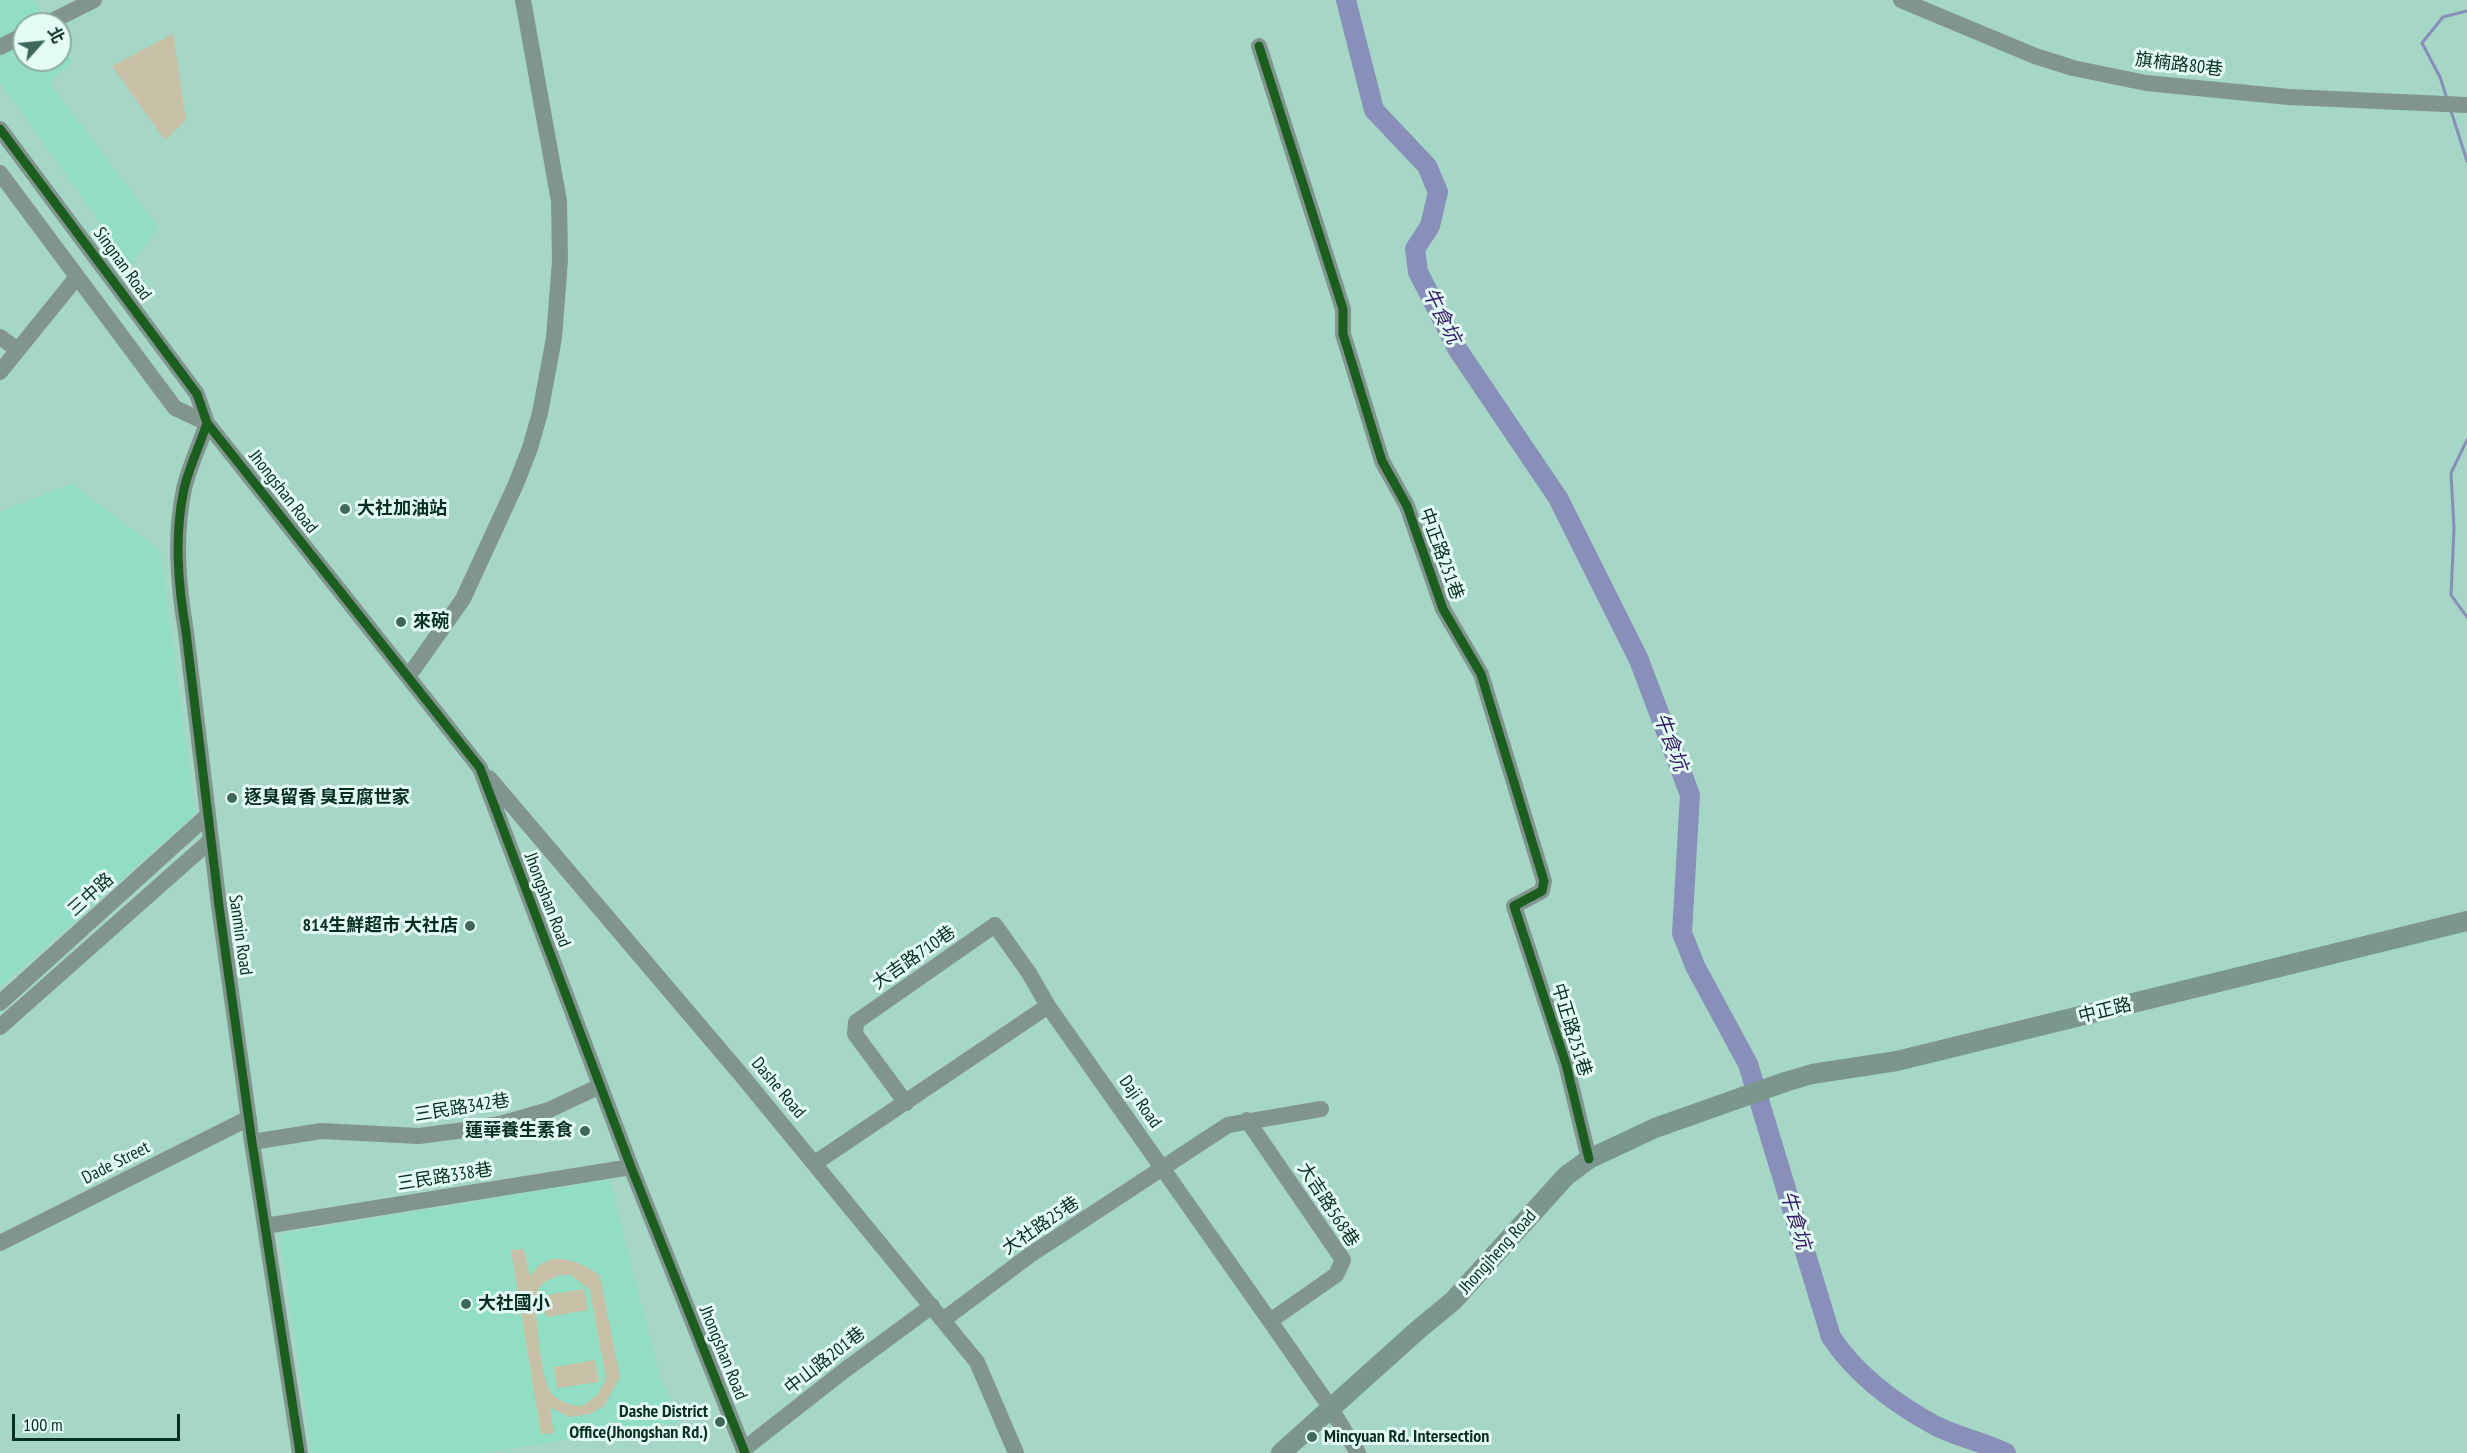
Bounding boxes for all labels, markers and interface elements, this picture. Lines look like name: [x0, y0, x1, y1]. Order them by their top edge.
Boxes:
north arrow: [12, 12, 72, 72]
text: 北: [44, 23, 69, 46]
street label: 旗楠路80巷: [2134, 49, 2224, 81]
street label: Singnan Road: [88, 223, 156, 305]
water label: 牛食坑: [1417, 284, 1465, 348]
street label: Jhongshan Road: [244, 446, 322, 538]
place label: 大社加油站: [357, 498, 447, 520]
marker: 大社加油站: [338, 502, 352, 516]
street label: 中正路251巷: [1414, 505, 1468, 603]
place label: 來碗: [413, 611, 449, 633]
marker: 來碗: [394, 615, 408, 629]
water label: 牛食坑: [1648, 710, 1692, 774]
place label: 逐臭留香 臭豆腐世家: [244, 787, 410, 809]
marker: 逐臭留香 臭豆腐世家: [225, 791, 239, 805]
street label: Jhongshan Road: [519, 850, 575, 950]
street label: 三中路: [64, 869, 118, 921]
street label: Sanmin Road: [224, 893, 256, 977]
place label: 814生鮮超市 大社店: [302, 915, 458, 937]
marker: 814生鮮超市 大社店: [463, 919, 477, 933]
street label: 大吉路710巷: [868, 922, 960, 994]
street label: 中正路251巷: [1547, 981, 1595, 1079]
street label: 中正路: [2076, 994, 2134, 1028]
street label: Dashe Road: [746, 1053, 810, 1123]
street label: Daji Road: [1114, 1072, 1166, 1132]
street label: 三民路342巷: [413, 1090, 511, 1126]
place label: 蓮華養生素食: [465, 1120, 573, 1142]
marker: 蓮華養生素食: [578, 1124, 592, 1138]
street label: Dade Street: [79, 1137, 153, 1189]
street label: 三民路338巷: [396, 1159, 494, 1195]
street label: 大吉路568巷: [1293, 1159, 1363, 1251]
water label: 牛食坑: [1775, 1188, 1815, 1252]
street label: 大社路25巷: [998, 1192, 1084, 1260]
street label: Jhongjheng Road: [1455, 1206, 1541, 1298]
place label: 大社國小: [478, 1293, 550, 1315]
marker: 大社國小: [459, 1297, 473, 1311]
street label: Jhongshan Road: [694, 1303, 752, 1403]
street label: 中山路201巷: [780, 1323, 870, 1399]
place label: Dashe District Office(Jhongshan Rd.): [569, 1401, 708, 1444]
scale bar: [15, 1402, 183, 1440]
text: 100 m: [23, 1413, 63, 1436]
marker: Dashe District Office(Jhongshan Rd.): [713, 1415, 727, 1429]
place label: Mincyuan Rd. Intersection: [1324, 1426, 1489, 1448]
marker: Mincyuan Rd. Intersection: [1305, 1430, 1319, 1444]

